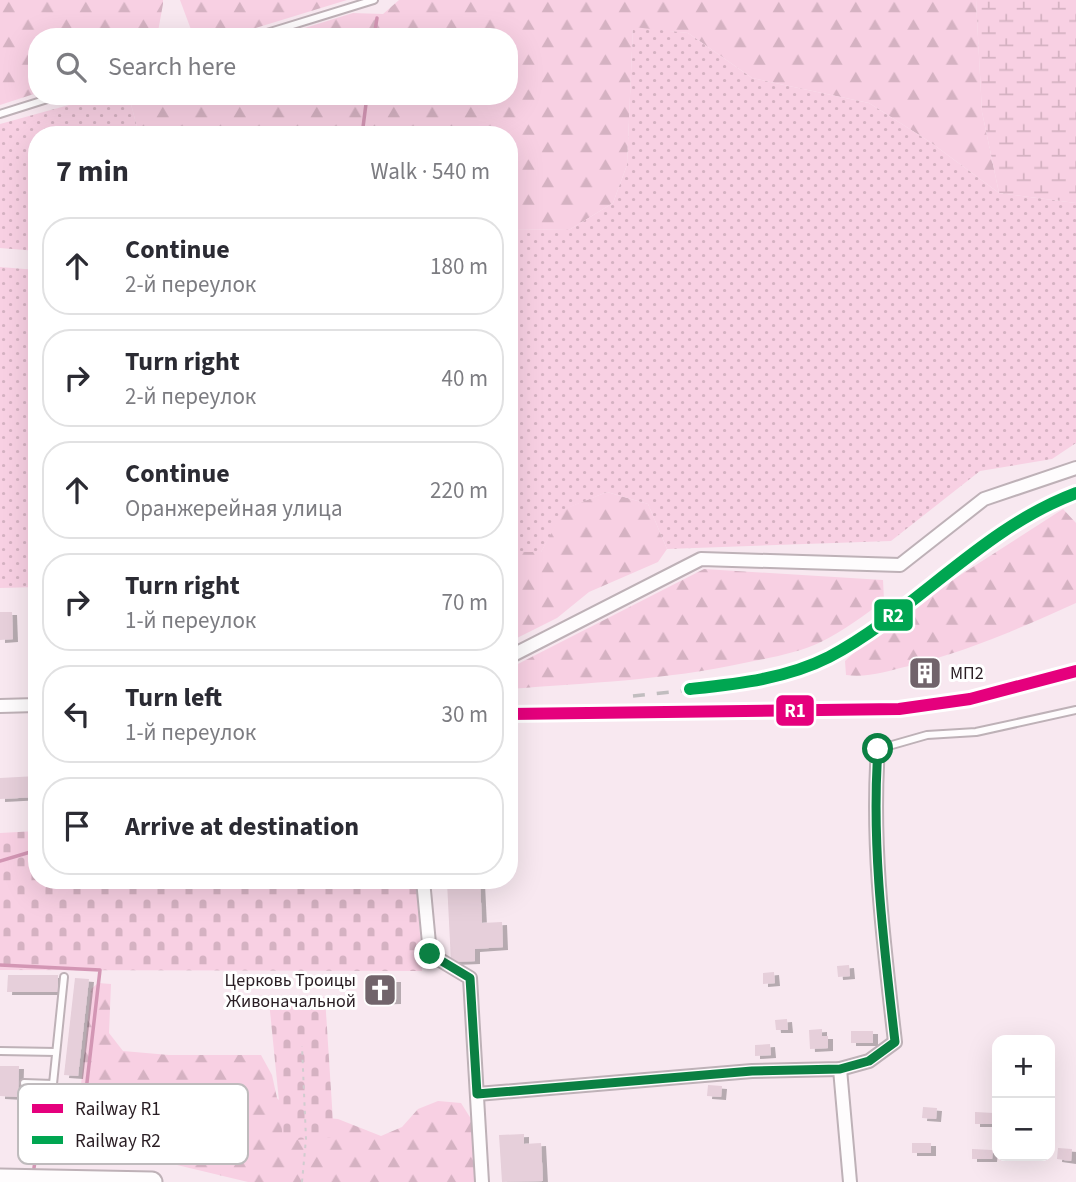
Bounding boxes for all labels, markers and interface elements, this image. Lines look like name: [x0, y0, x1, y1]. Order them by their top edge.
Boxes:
search box: [28, 28, 518, 105]
icon: search: [52, 48, 90, 86]
text: Search here: [108, 48, 236, 85]
text: 7 min: [56, 150, 129, 193]
text: Walk · 540 m: [371, 155, 490, 188]
text: Continue: [125, 231, 230, 268]
icon: ahead: [58, 247, 96, 285]
text: 180 m: [430, 250, 488, 283]
text: 2-й переулок: [125, 268, 256, 301]
text: Turn right: [125, 343, 240, 380]
icon: right: [58, 359, 96, 397]
text: 40 m: [441, 362, 488, 395]
text: 2-й переулок: [125, 380, 256, 413]
text: Continue: [125, 455, 230, 492]
icon: ahead: [58, 471, 96, 509]
text: 220 m: [430, 474, 488, 507]
text: Оранжерейная улица: [125, 492, 343, 525]
text: Turn right: [125, 567, 240, 604]
icon: right: [58, 583, 96, 621]
text: 70 m: [441, 586, 488, 619]
line badge: R2: [873, 598, 914, 632]
text: R2: [882, 603, 904, 630]
text: 1-й переулок: [125, 604, 256, 637]
building icon: МП2: [906, 654, 944, 692]
place label: МП2: [950, 661, 984, 686]
text: Turn left: [125, 679, 222, 716]
line badge: R1: [775, 694, 815, 727]
icon: left: [58, 695, 96, 733]
text: 30 m: [441, 698, 488, 731]
text: R1: [784, 698, 806, 725]
text: 1-й переулок: [125, 716, 256, 749]
route start: [862, 733, 893, 764]
icon: arrive: [58, 807, 96, 845]
text: Arrive at destination: [125, 808, 359, 845]
route end: [414, 938, 445, 969]
place label: Церковь Троицы Живоначальной: [225, 968, 356, 1014]
church icon: Церковь Троицы Живоначальной: [361, 971, 399, 1009]
map controls: [992, 1035, 1055, 1161]
button: +: [992, 1035, 1055, 1098]
legend: [18, 1084, 248, 1164]
text: Railway R1: [75, 1096, 161, 1123]
button: −: [992, 1098, 1055, 1161]
text: Railway R2: [75, 1128, 161, 1155]

